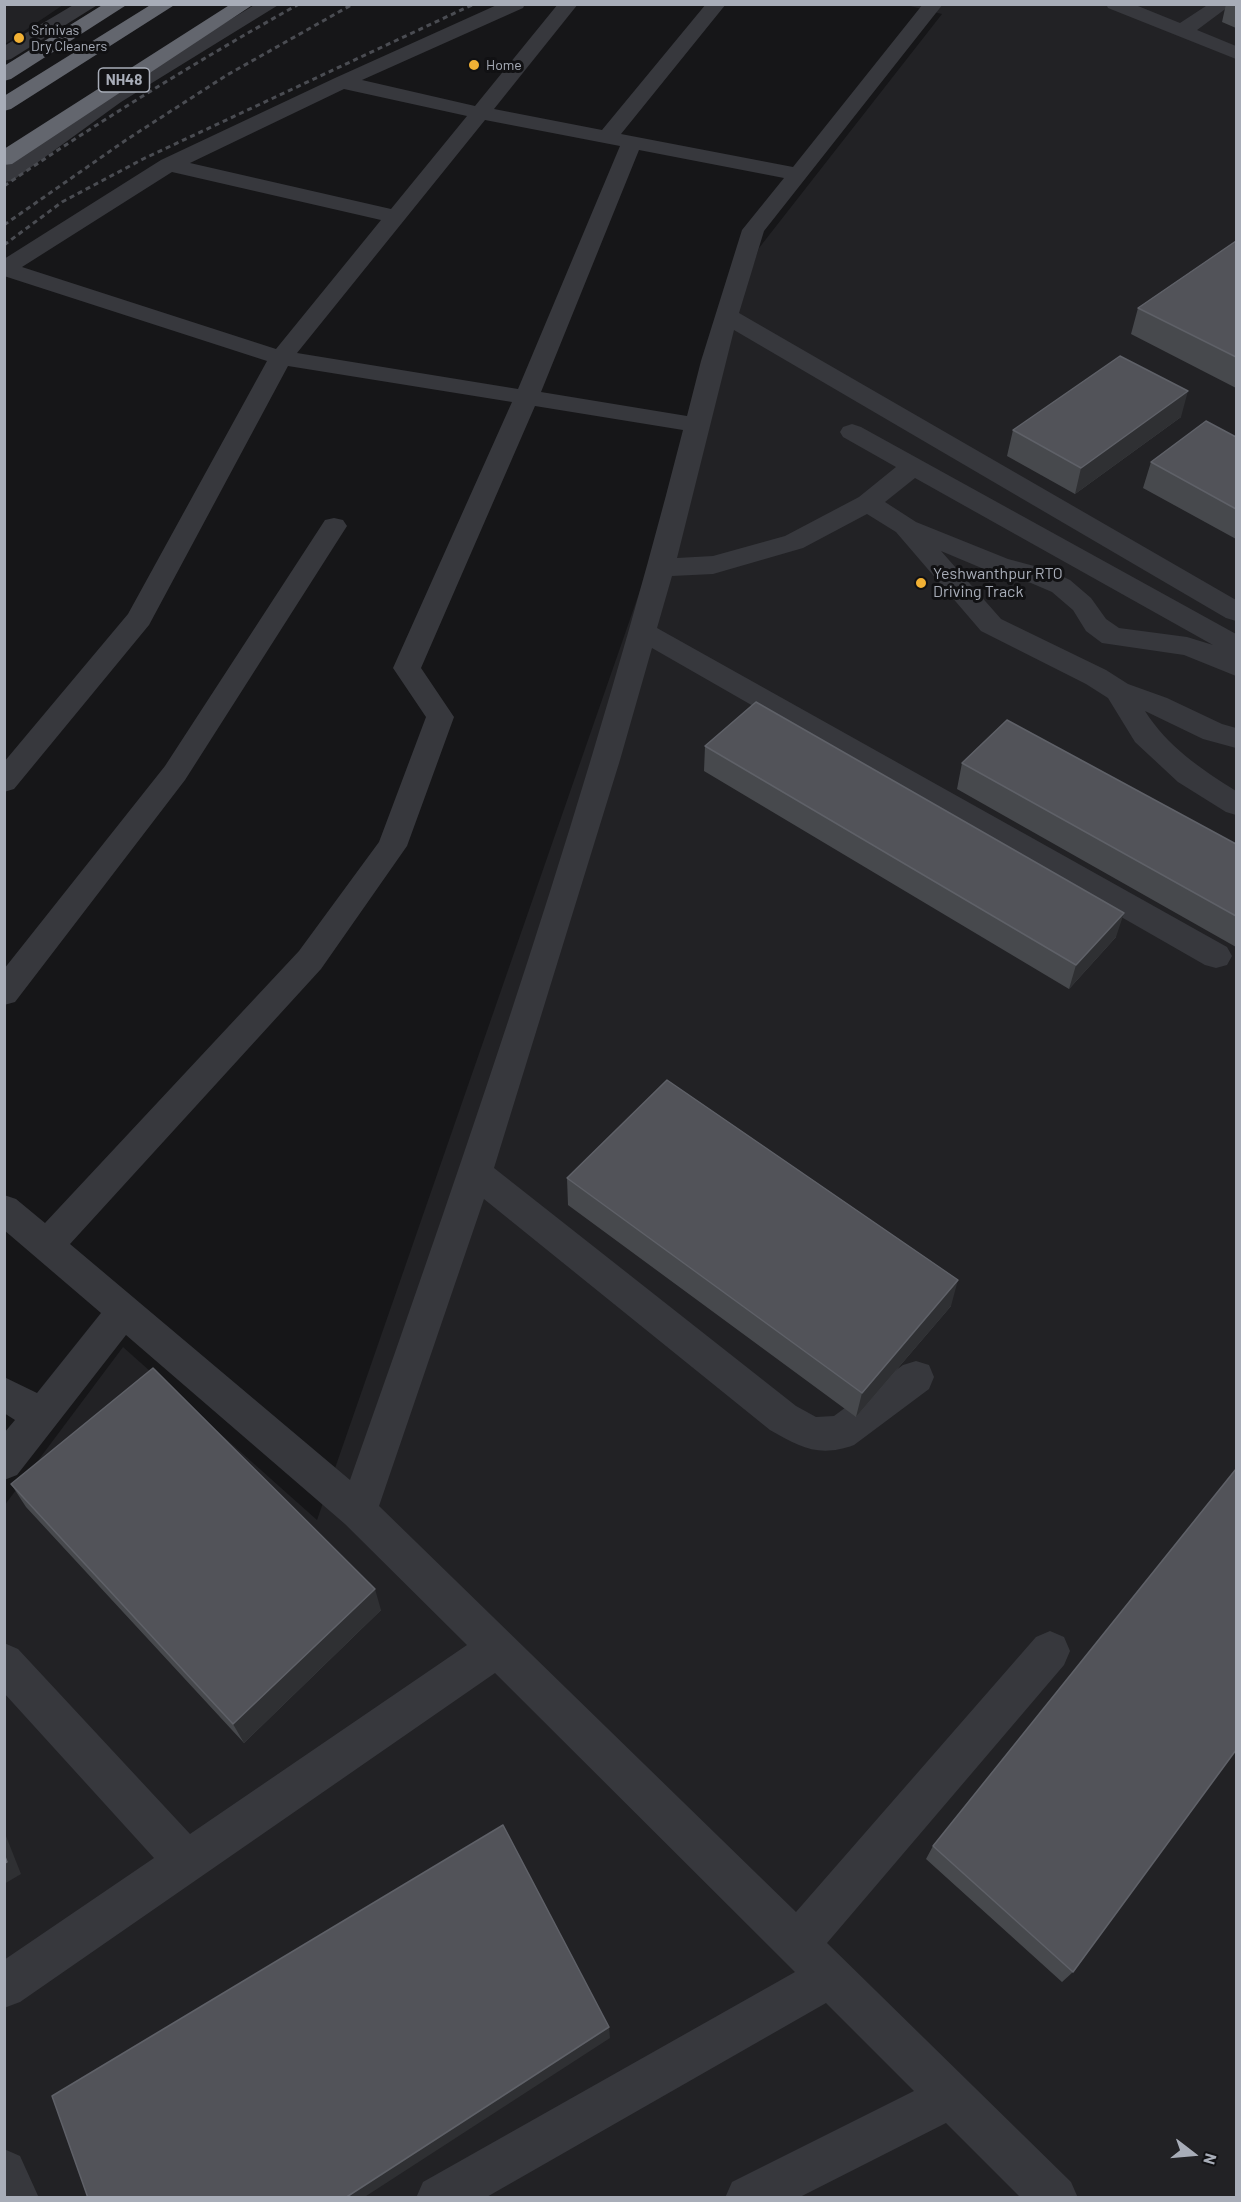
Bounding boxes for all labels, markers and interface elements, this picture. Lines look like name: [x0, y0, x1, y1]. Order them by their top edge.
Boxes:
place label: Srinivas Dry Cleaners: [31, 22, 107, 54]
marker: Srinivas Dry Cleaners: [12, 31, 26, 45]
place label: Home: [486, 57, 522, 73]
marker: Home: [467, 58, 481, 72]
road number: NH48: [98, 68, 150, 92]
place label: Yeshwanthpur RTO Driving Track: [933, 564, 1063, 602]
marker: Yeshwanthpur RTO Driving Track: [914, 576, 928, 590]
north arrow: [1163, 2124, 1223, 2184]
text: N: [1200, 2151, 1221, 2167]

